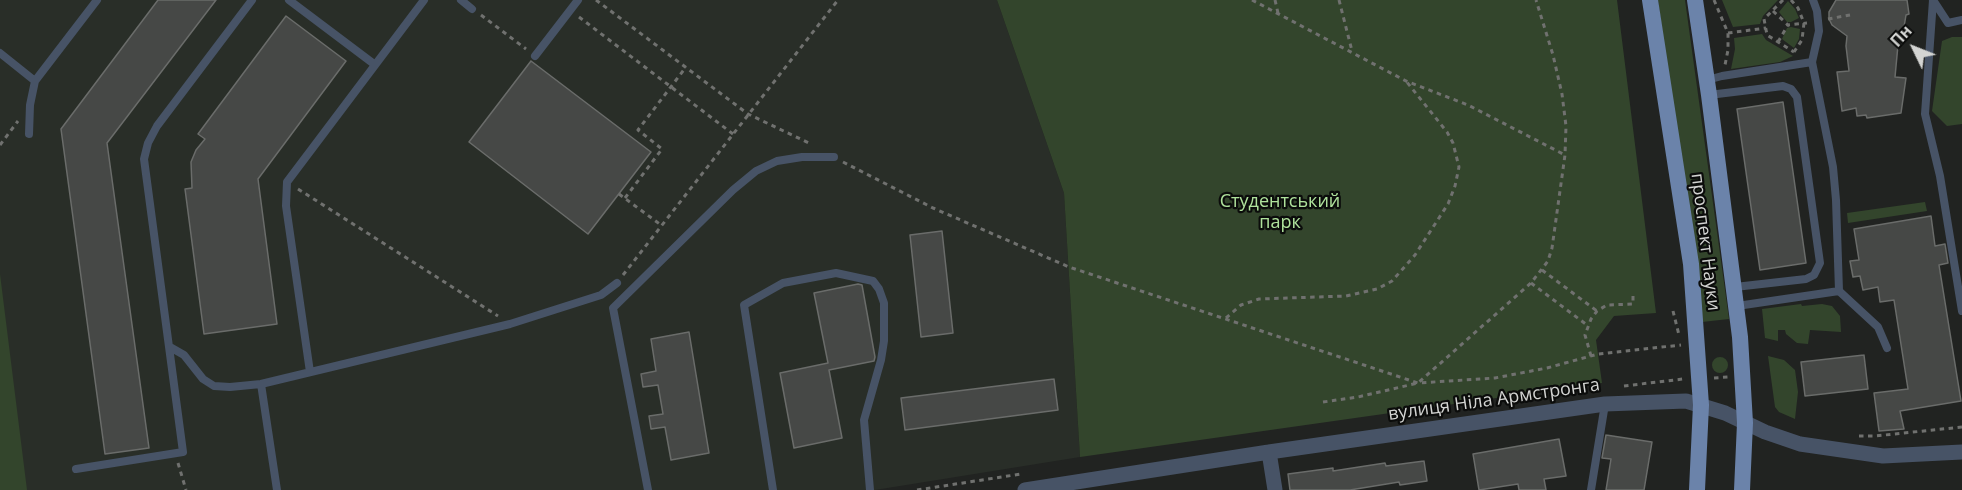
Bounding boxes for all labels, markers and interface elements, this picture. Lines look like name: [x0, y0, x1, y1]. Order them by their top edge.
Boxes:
north arrow: [1884, 18, 1944, 78]
text: Пн: [1885, 20, 1917, 51]
street label: проспект Науки: [1686, 172, 1724, 312]
park label: Студентський парк: [1220, 191, 1340, 234]
street label: вулиця Ніла Армстронга: [1387, 374, 1601, 426]

